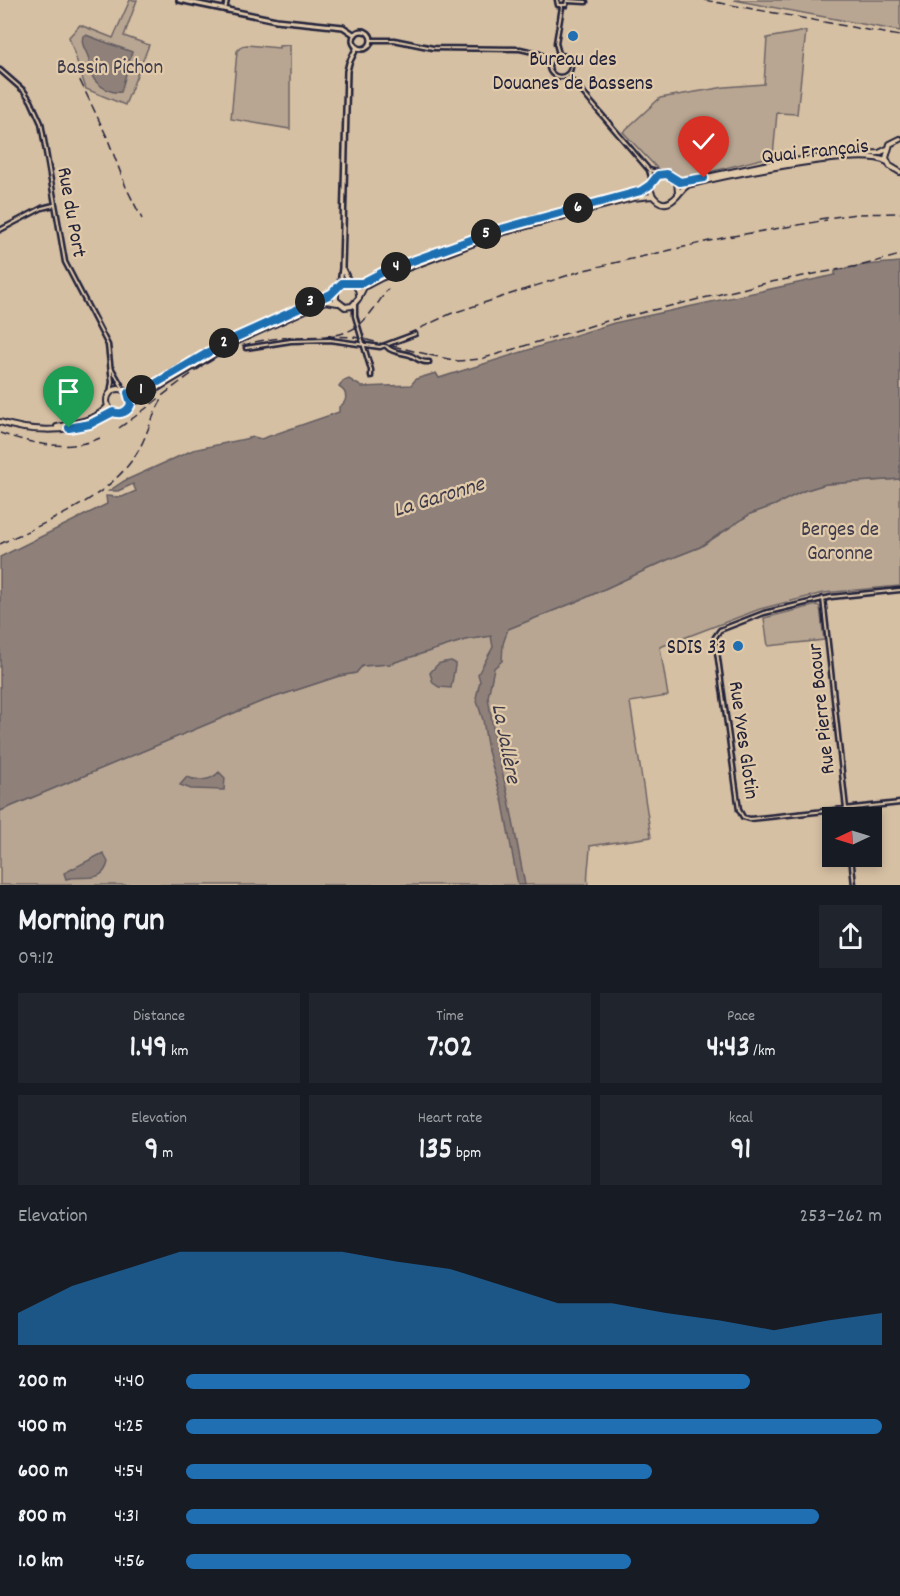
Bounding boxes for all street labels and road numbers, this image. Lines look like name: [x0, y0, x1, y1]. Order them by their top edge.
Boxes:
street label: Quai Français: [760, 132, 870, 174]
street label: Rue du Port: [47, 165, 93, 260]
street label: Rue Pierre Baour: [801, 641, 845, 776]
street label: Rue Yves Glotin: [719, 679, 765, 801]

